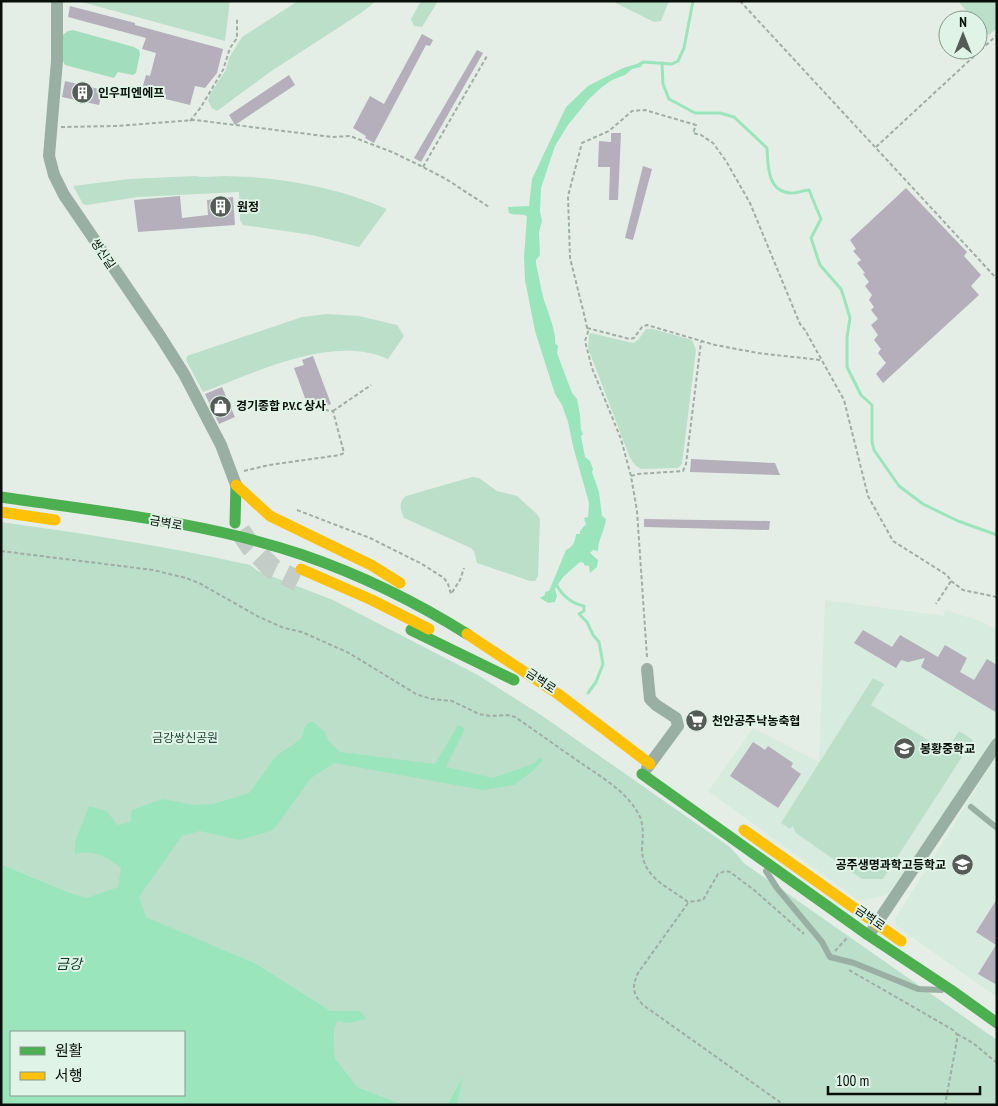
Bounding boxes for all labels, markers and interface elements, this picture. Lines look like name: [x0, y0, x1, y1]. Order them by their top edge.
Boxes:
north arrow: [938, 10, 988, 60]
text: N: [959, 13, 967, 31]
building icon: 인우피엔에프: [70, 81, 94, 105]
place label: 인우피엔에프: [98, 85, 164, 100]
building icon: 원정: [209, 195, 233, 219]
place label: 원정: [237, 199, 259, 214]
street label: 쌍신길: [88, 236, 119, 272]
shop icon: 경기종합 P.V.C 상사: [208, 394, 232, 418]
place label: 경기종합 P.V.C 상사: [236, 398, 326, 413]
street label: 금벽로: [148, 512, 184, 533]
street label: 금벽로: [523, 665, 559, 696]
supermarket icon: 천안공주낙농축협: [684, 709, 708, 733]
place label: 천안공주낙농축협: [712, 713, 800, 728]
park label: 금강쌍신공원: [152, 730, 218, 745]
school or university icon: 봉황중학교: [892, 737, 916, 761]
place label: 봉황중학교: [920, 741, 975, 756]
school or university icon: 공주생명과학고등학교: [950, 853, 974, 877]
place label: 공주생명과학고등학교: [836, 857, 946, 872]
street label: 금벽로: [852, 902, 888, 933]
water label: 금강: [56, 955, 84, 973]
legend: [10, 1031, 185, 1096]
text: 원활: [55, 1041, 83, 1060]
scale bar: [828, 1064, 980, 1096]
text: 서행: [55, 1066, 83, 1085]
text: 100 m: [836, 1071, 869, 1090]

